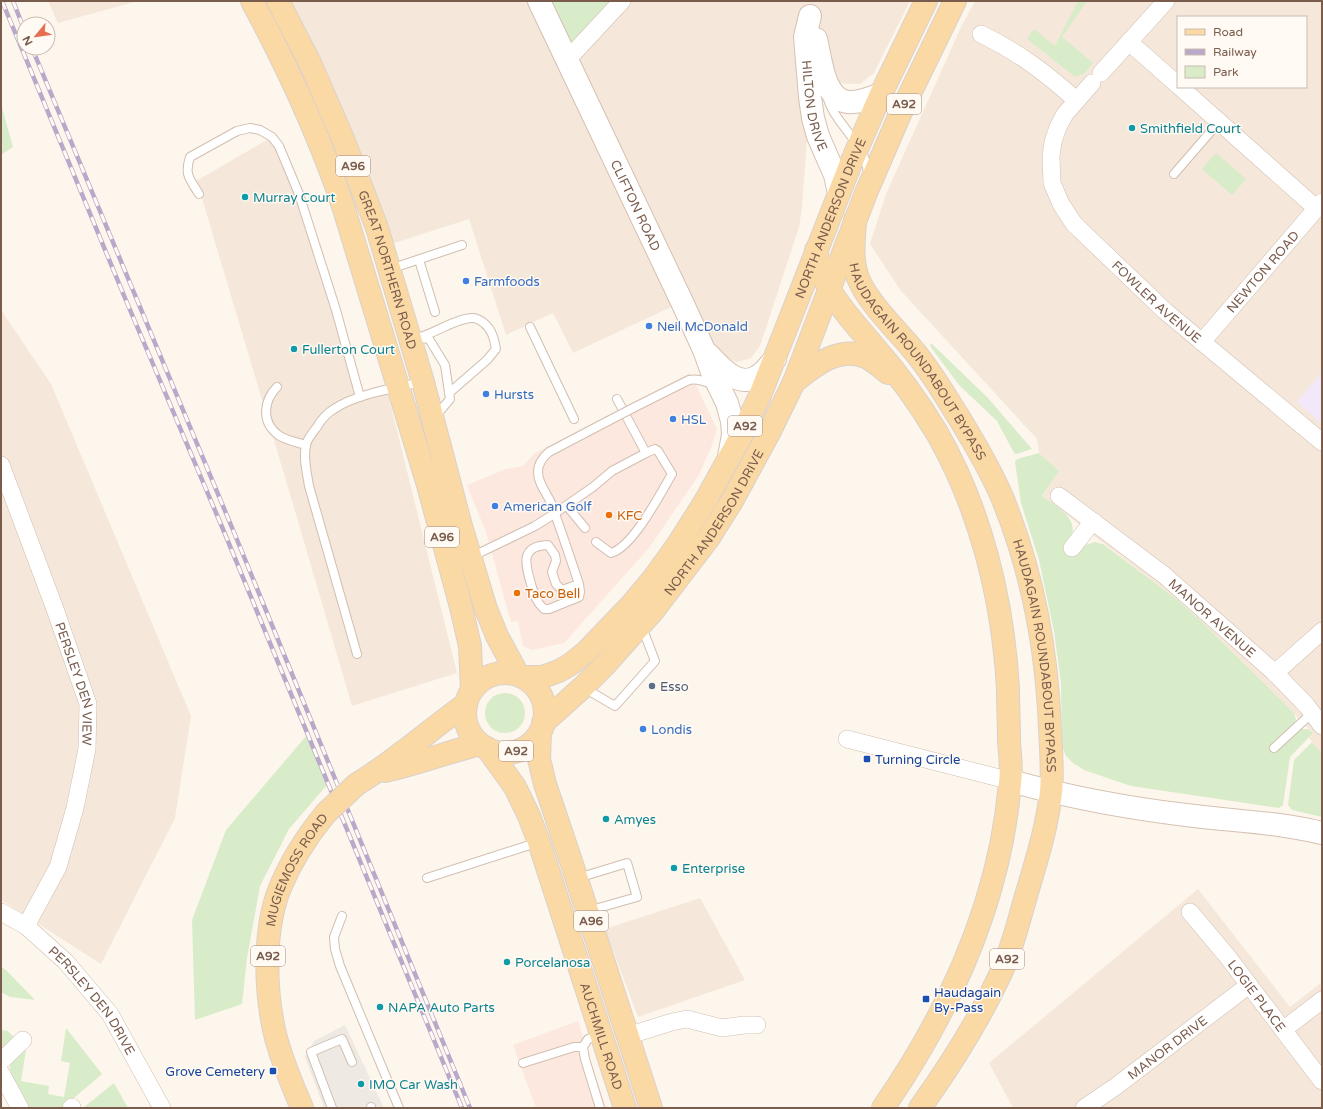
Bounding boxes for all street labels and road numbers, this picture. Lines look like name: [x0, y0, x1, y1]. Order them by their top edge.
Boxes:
street label: HILTON DRIVE: [798, 60, 831, 154]
road number: A92: [887, 94, 921, 114]
street label: NORTH ANDERSON DRIVE: [792, 136, 870, 301]
road number: A96: [336, 156, 370, 176]
street label: CLIFTON ROAD: [607, 157, 664, 254]
street label: GREAT NORTHERN ROAD: [354, 188, 420, 352]
street label: NEWTON ROAD: [1224, 228, 1303, 316]
street label: FOWLER AVENUE: [1108, 258, 1204, 347]
street label: HAUDAGAIN ROUNDABOUT BYPASS: [845, 261, 989, 463]
road number: A92: [728, 416, 762, 436]
street label: NORTH ANDERSON DRIVE: [661, 447, 768, 599]
road number: A96: [425, 527, 459, 547]
street label: HAUDAGAIN ROUNDABOUT BYPASS: [1009, 537, 1059, 773]
street label: MANOR AVENUE: [1165, 576, 1259, 661]
street label: PERSLEY DEN VIEW: [51, 620, 96, 746]
road number: A92: [499, 741, 533, 761]
street label: MUGIEMOSS ROAD: [263, 810, 332, 928]
road number: A96: [574, 911, 608, 931]
street label: PERSLEY DEN DRIVE: [45, 943, 138, 1058]
road number: A92: [251, 946, 285, 966]
road number: A92: [990, 949, 1024, 969]
street label: LOGIE PLACE: [1224, 957, 1289, 1035]
street label: AUCHMILL ROAD: [576, 981, 626, 1092]
street label: MANOR DRIVE: [1125, 1013, 1211, 1084]

